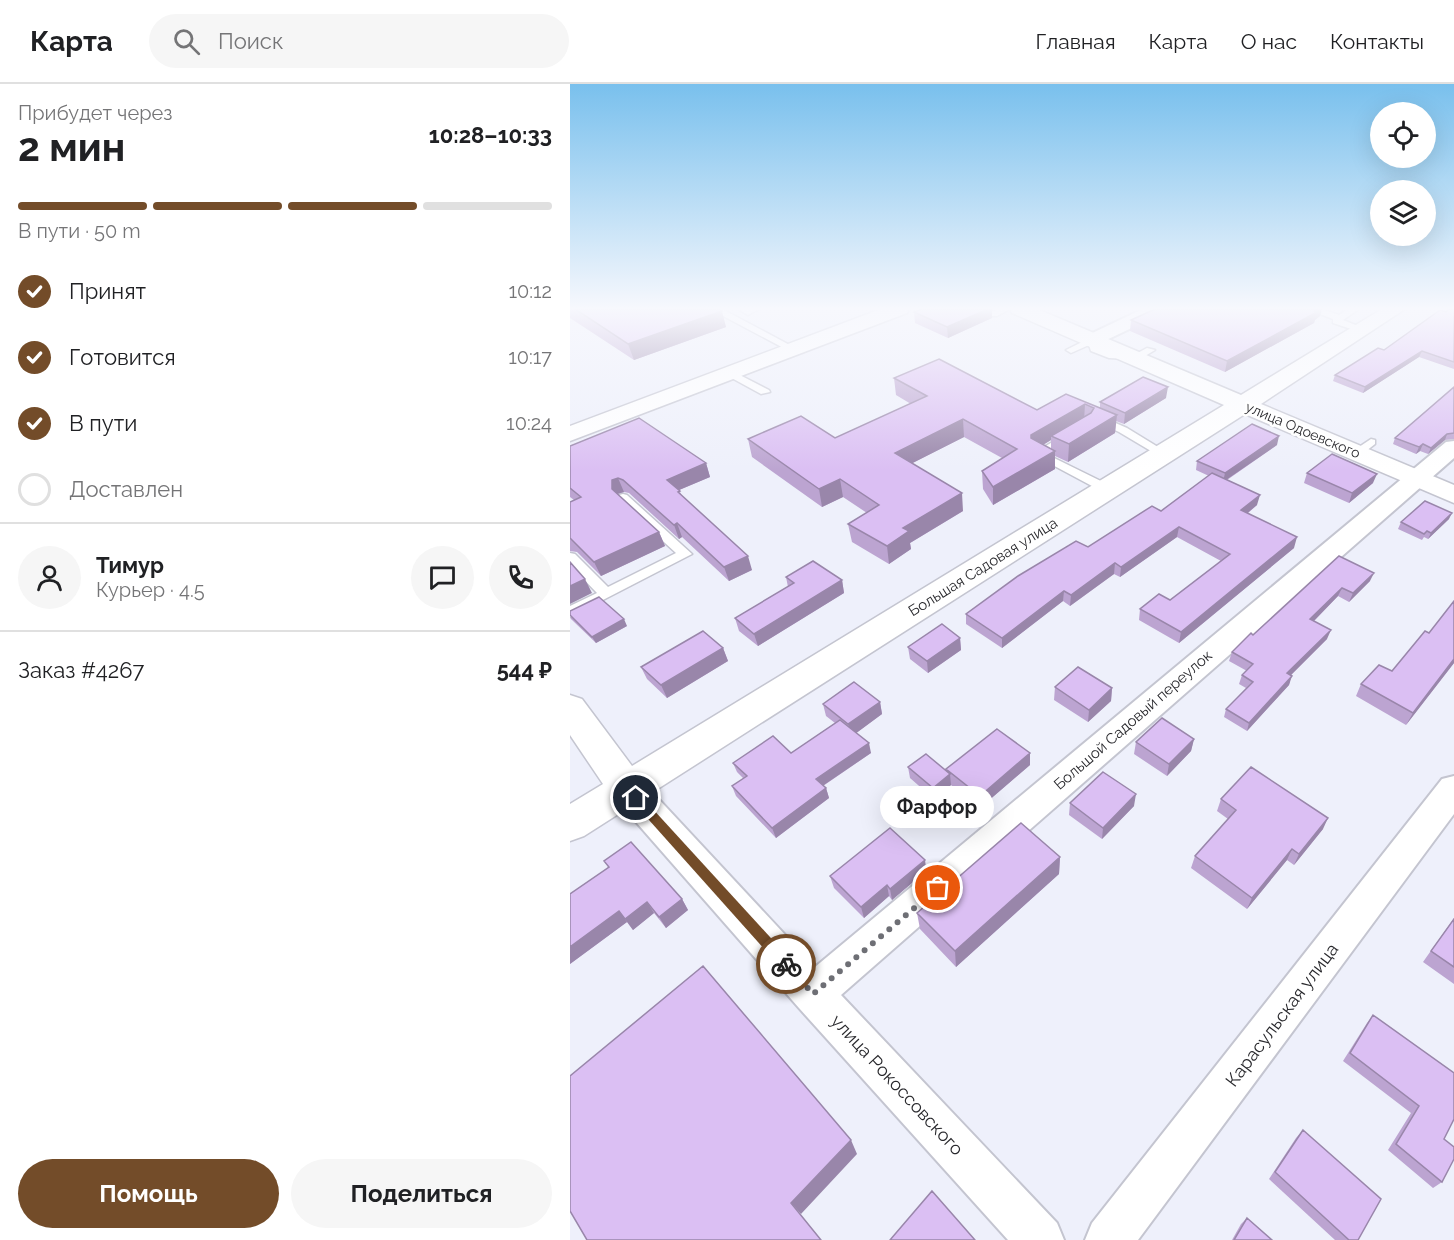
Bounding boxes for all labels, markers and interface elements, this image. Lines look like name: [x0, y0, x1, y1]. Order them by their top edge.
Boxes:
search box: [149, 14, 569, 68]
text: Карта: [30, 25, 113, 58]
icon: search: [170, 25, 203, 58]
text: Поиск: [218, 28, 283, 54]
text: Главная: [1036, 29, 1116, 54]
text: Карта: [1149, 29, 1208, 54]
text: О нас: [1241, 29, 1297, 54]
text: Контакты: [1330, 29, 1424, 54]
text: Прибудет через: [18, 101, 172, 125]
map controls: [1370, 102, 1436, 246]
button: locate: [1370, 102, 1436, 168]
text: 10:28–10:33: [429, 122, 552, 148]
text: 2 мин: [18, 124, 125, 170]
button: layers: [1370, 180, 1436, 246]
text: В пути · 50 m: [18, 219, 141, 243]
icon: check: [18, 275, 51, 308]
text: Принят: [69, 278, 146, 304]
text: 10:12: [508, 279, 552, 303]
icon: check: [18, 341, 51, 374]
text: Готовится: [69, 344, 176, 370]
text: 10:17: [508, 345, 552, 369]
street label: улица Одоевского: [1243, 399, 1363, 461]
icon: check: [18, 407, 51, 440]
text: В пути: [69, 410, 137, 436]
text: 10:24: [506, 411, 552, 435]
text: Доставлен: [69, 476, 183, 502]
street label: Большая Садовая улица: [905, 514, 1061, 620]
button: person: [18, 546, 81, 609]
button: chat: [411, 546, 474, 609]
button: phone: [489, 546, 552, 609]
text: Тимур: [96, 552, 164, 578]
text: Курьер · 4.5: [96, 578, 205, 602]
street label: Большой Садовый переулок: [1050, 646, 1216, 794]
text: Заказ #4267: [18, 657, 144, 683]
text: 544 ₽: [497, 657, 552, 683]
pin: [610, 772, 661, 823]
icon: home: [619, 781, 652, 814]
callout: Фарфор: [881, 786, 995, 828]
text: Фарфор: [897, 795, 977, 819]
pin: [912, 862, 963, 913]
icon: bag: [921, 871, 954, 904]
courier: [756, 934, 816, 994]
street label: Карасульская улица: [1221, 939, 1342, 1091]
icon: bike: [770, 948, 803, 981]
street label: улица Рокоссовского: [827, 1010, 968, 1159]
button: Помощь: [18, 1159, 279, 1228]
button: Поделиться: [291, 1159, 552, 1228]

